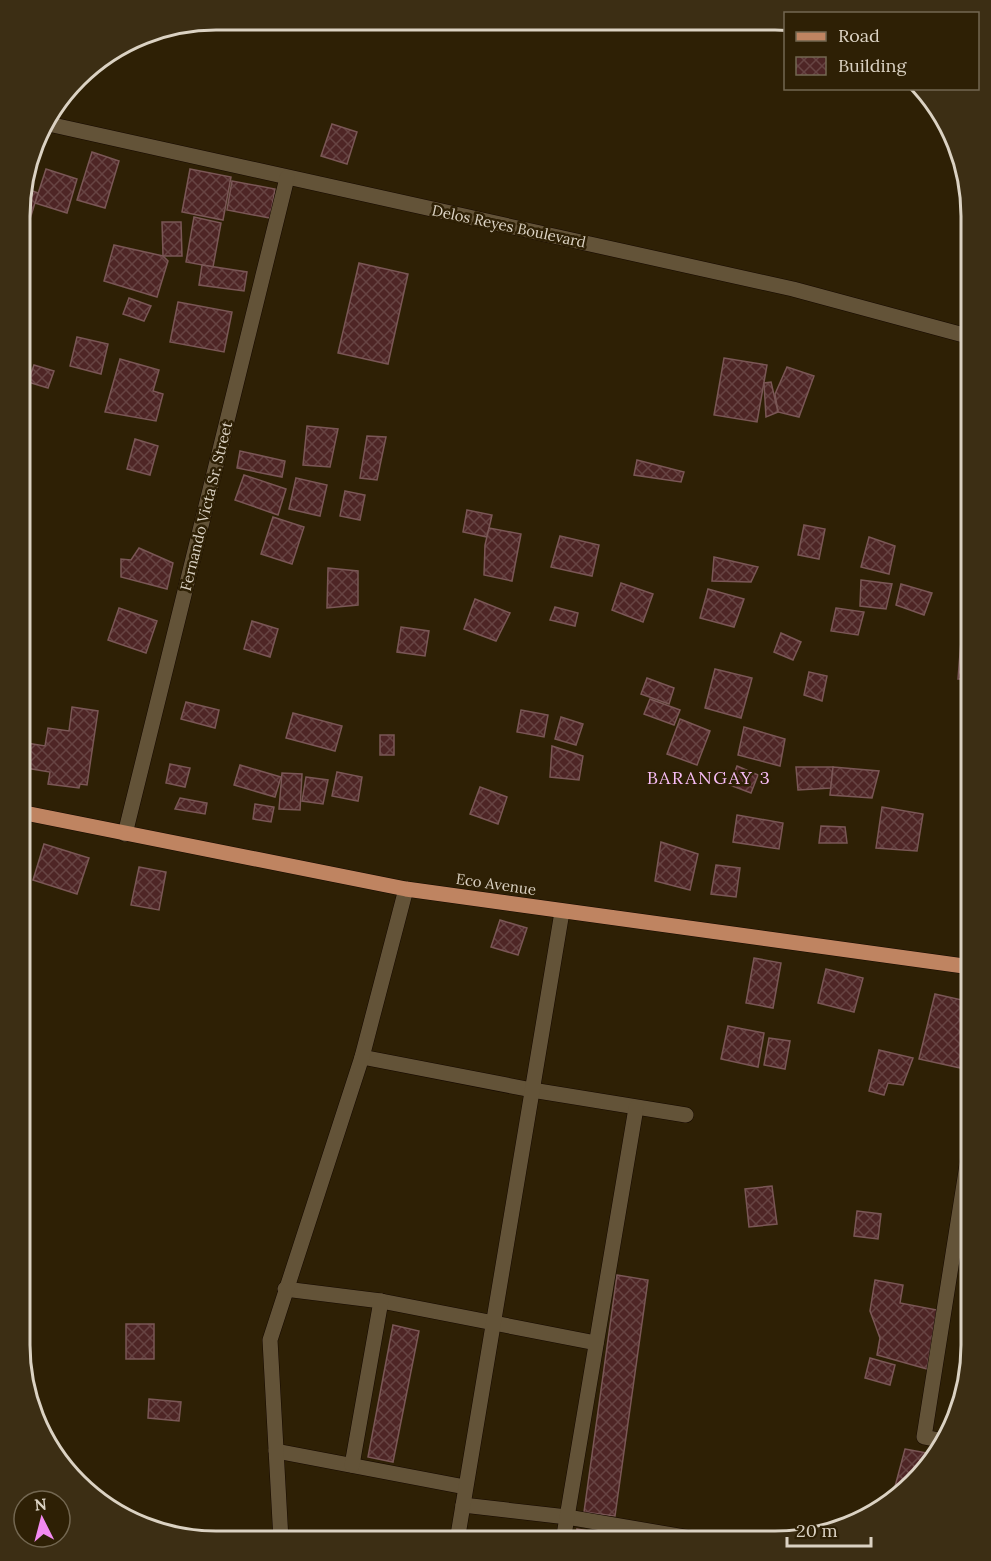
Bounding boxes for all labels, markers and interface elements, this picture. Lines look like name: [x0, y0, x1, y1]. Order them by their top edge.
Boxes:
legend: [784, 12, 979, 90]
text: Road: [838, 24, 880, 47]
text: Building: [838, 54, 908, 77]
street label: Delos Reyes Boulevard: [430, 200, 588, 252]
street label: Fernando Victa Sr. Street: [176, 419, 236, 593]
district label: BARANGAY 3: [647, 766, 771, 789]
street label: Eco Avenue: [455, 869, 537, 899]
north arrow: [12, 1489, 72, 1549]
text: N: [33, 1493, 48, 1515]
scale bar: [787, 1510, 871, 1548]
text: 20 m: [796, 1519, 838, 1542]

